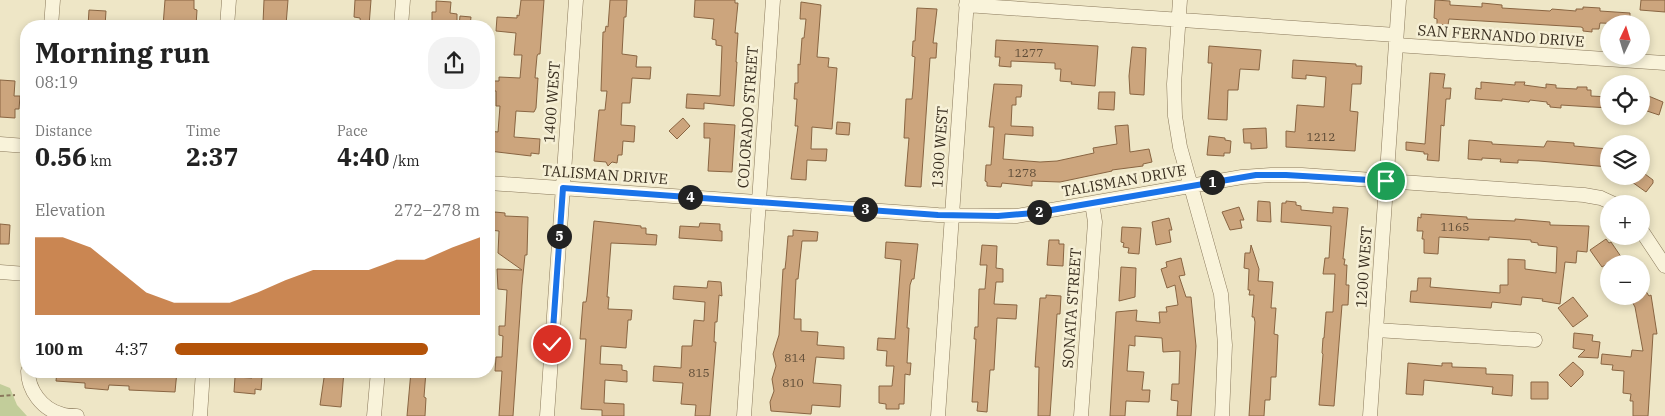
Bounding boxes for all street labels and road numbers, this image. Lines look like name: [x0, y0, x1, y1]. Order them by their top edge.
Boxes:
street label: SAN FERNANDO DRIVE: [1417, 20, 1585, 51]
street label: COLORADO STREET: [733, 45, 762, 189]
street label: 1400 WEST: [539, 60, 564, 144]
street label: 1300 WEST: [927, 105, 952, 189]
street label: TALISMAN DRIVE: [1060, 160, 1188, 201]
street label: TALISMAN DRIVE: [541, 161, 669, 188]
street label: 1200 WEST: [1351, 225, 1376, 309]
street label: SONATA STREET: [1058, 247, 1085, 369]

